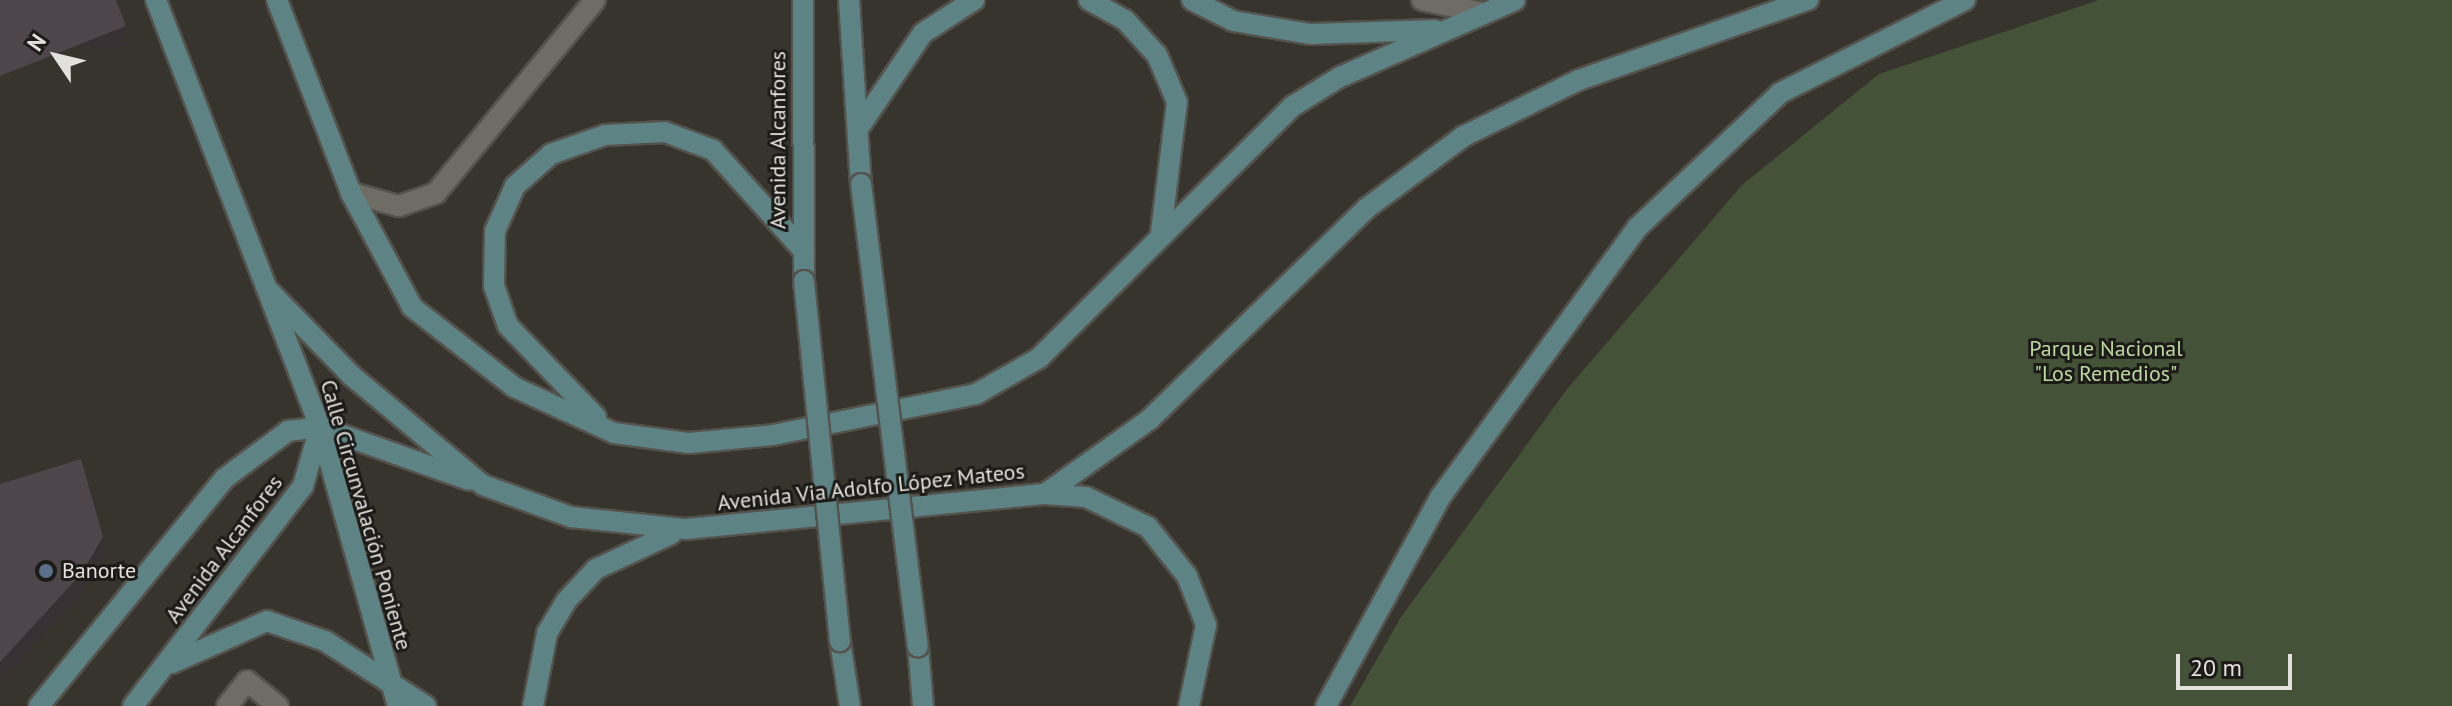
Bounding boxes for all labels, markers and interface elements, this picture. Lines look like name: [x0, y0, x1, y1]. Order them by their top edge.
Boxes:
north arrow: [16, 16, 96, 96]
text: N: [21, 28, 52, 56]
street label: Avenida Alcanfores: [765, 51, 791, 229]
park label: Parque Nacional "Los Remedios": [2029, 335, 2183, 386]
street label: Calle Circunvalación Poniente: [315, 377, 417, 653]
street label: Avenida Via Adolfo López Mateos: [715, 458, 1027, 516]
street label: Avenida Alcanfores: [160, 470, 288, 628]
place label: Banorte: [62, 558, 136, 584]
marker: Banorte: [37, 562, 55, 580]
scale bar: [2180, 638, 2296, 688]
text: 20 m: [2190, 652, 2242, 683]

